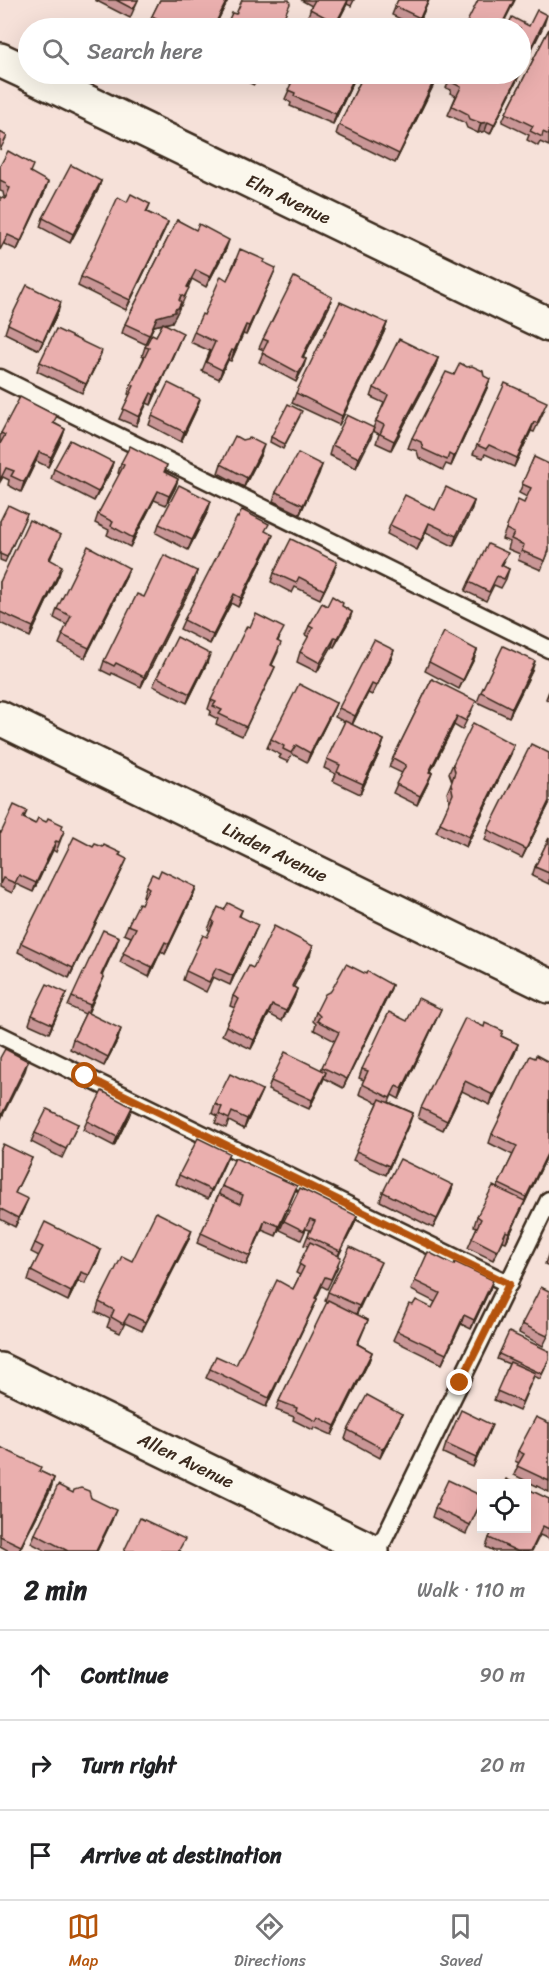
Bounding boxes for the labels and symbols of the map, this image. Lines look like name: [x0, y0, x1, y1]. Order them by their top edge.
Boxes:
street label: Elm Avenue: [240, 165, 337, 234]
street label: Linden Avenue: [217, 813, 333, 892]
route start: [71, 1062, 97, 1088]
route end: [446, 1369, 472, 1395]
street label: Allen Avenue: [132, 1423, 240, 1498]

